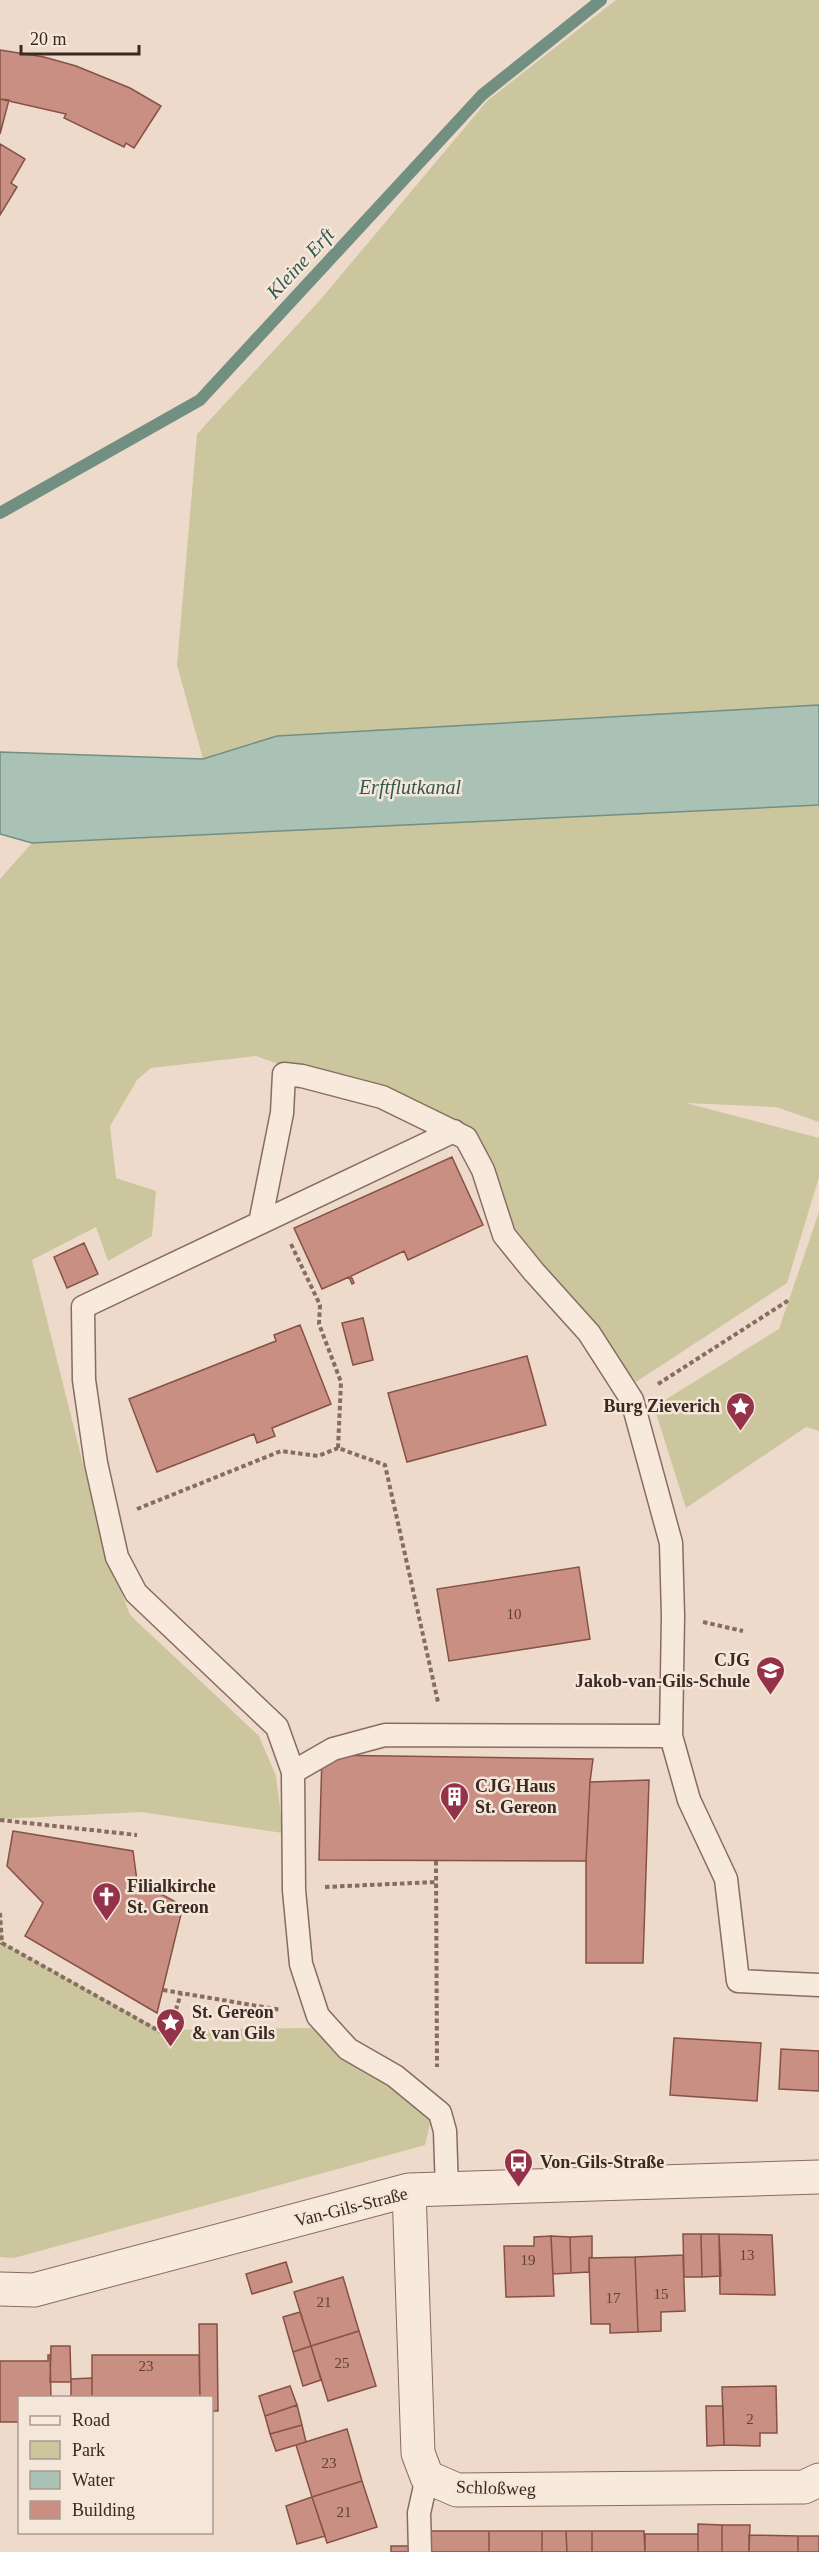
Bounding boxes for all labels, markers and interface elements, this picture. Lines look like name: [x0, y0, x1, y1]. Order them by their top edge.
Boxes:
scale bar: [21, 18, 140, 56]
text: 20 m: [30, 29, 67, 49]
water label: Kleine Erft: [261, 223, 339, 304]
water label: Erftflutkanal: [358, 776, 462, 799]
place icon: Burg Zieverich: [725, 1390, 757, 1432]
place label: Burg Zieverich: [604, 1396, 720, 1416]
house number: 10: [507, 1606, 522, 1622]
place label: CJG Jakob-van-Gils-Schule: [575, 1650, 750, 1691]
school or university icon: CJG Jakob-van-Gils-Schule: [755, 1654, 787, 1696]
place label: CJG Haus St. Gereon: [475, 1776, 557, 1817]
building icon: CJG Haus St. Gereon: [438, 1780, 470, 1822]
place label: Filialkirche St. Gereon: [127, 1876, 216, 1917]
church icon: Filialkirche St. Gereon: [90, 1880, 122, 1922]
place label: St. Gereon & van Gils: [192, 2002, 275, 2043]
place icon: St. Gereon & van Gils: [155, 2006, 187, 2048]
bus stop icon: Von-Gils-Straße: [503, 2146, 535, 2188]
place label: Von-Gils-Straße: [540, 2152, 664, 2172]
street label: Van-Gils-Straße: [292, 2183, 410, 2231]
house number: 13: [740, 2247, 755, 2263]
house number: 19: [521, 2252, 536, 2268]
house number: 15: [654, 2286, 669, 2302]
house number: 17: [606, 2290, 621, 2306]
house number: 21: [317, 2294, 332, 2310]
house number: 25: [335, 2355, 350, 2371]
house number: 23: [139, 2358, 154, 2374]
legend: [18, 2396, 213, 2534]
text: Road: [72, 2410, 110, 2430]
house number: 2: [746, 2411, 754, 2427]
text: Park: [72, 2440, 105, 2460]
house number: 23: [322, 2455, 337, 2471]
text: Water: [72, 2470, 115, 2490]
street label: Schloßweg: [456, 2477, 536, 2499]
text: Building: [72, 2500, 135, 2520]
house number: 21: [337, 2504, 352, 2520]

